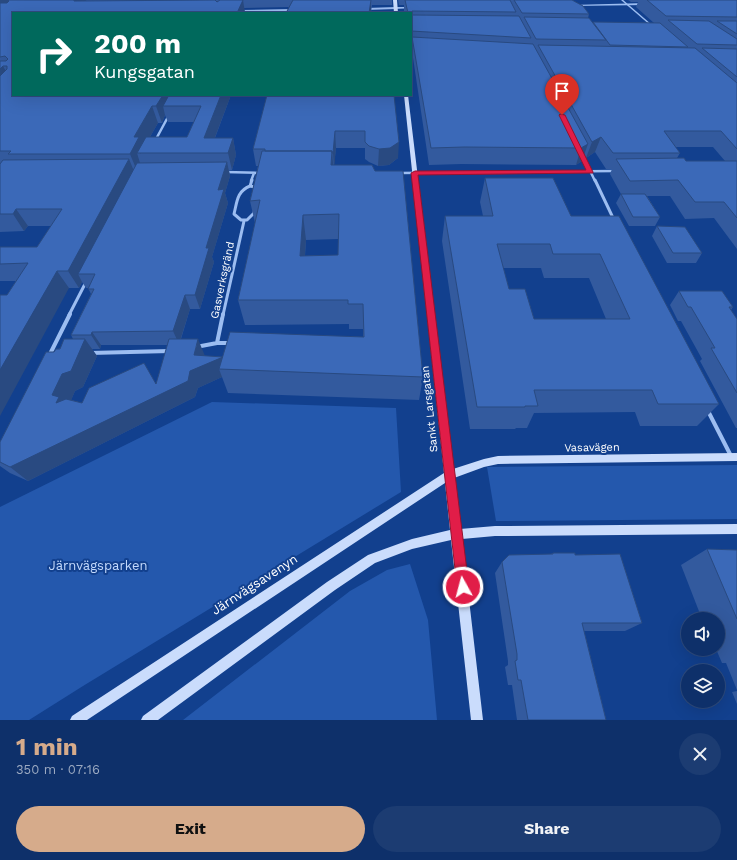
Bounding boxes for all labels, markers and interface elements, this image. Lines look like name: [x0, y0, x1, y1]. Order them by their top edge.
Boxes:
text: 200 m: [94, 27, 181, 60]
icon: right: [28, 28, 80, 80]
text: Kungsgatan: [94, 61, 195, 82]
pin: [545, 74, 579, 115]
icon: arrive: [551, 80, 573, 102]
street label: Gasverksgränd: [208, 240, 237, 320]
street label: Sankt Larsgatan: [418, 365, 441, 453]
street label: Vasavägen: [564, 441, 620, 454]
street label: Järnvägsavenyn: [209, 551, 300, 618]
park label: Järnvägsparken: [49, 558, 147, 573]
position arrow: [442, 566, 484, 608]
map controls: [681, 612, 725, 708]
button: sound: [681, 612, 725, 656]
button: layers: [681, 664, 725, 708]
text: 1 min: [16, 733, 78, 761]
button: close: [679, 733, 721, 775]
text: 350 m · 07:16: [16, 762, 100, 777]
button: Exit: [16, 806, 365, 852]
button: Share: [373, 806, 721, 852]

